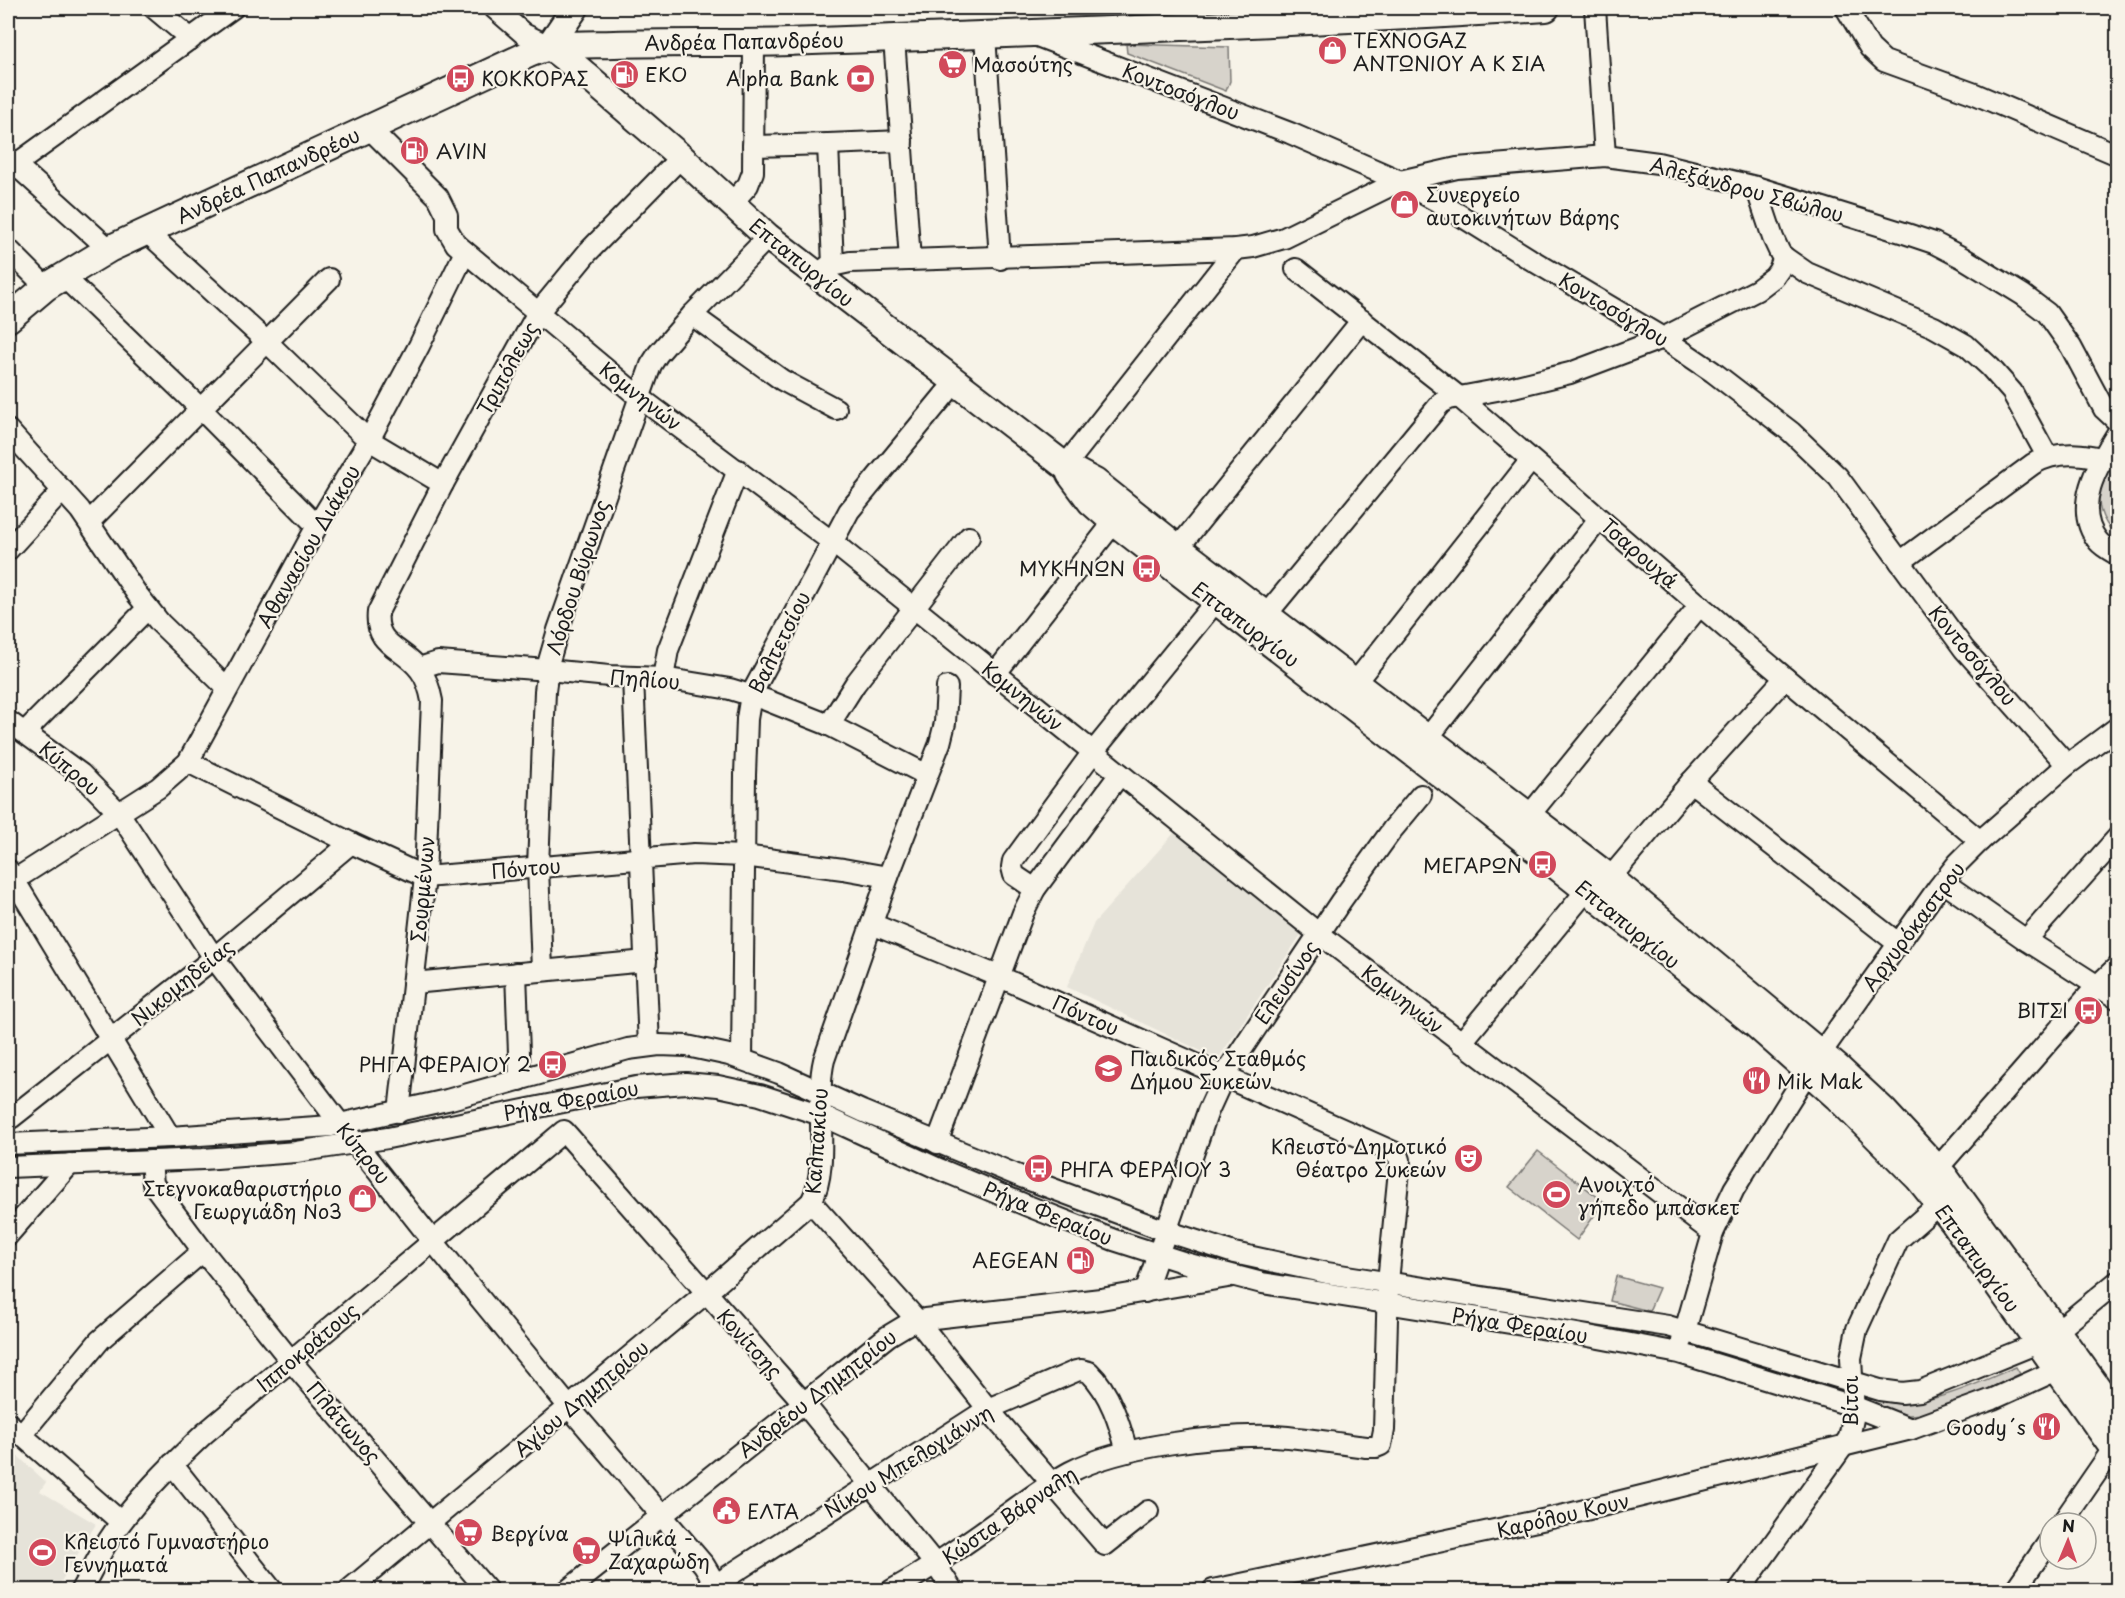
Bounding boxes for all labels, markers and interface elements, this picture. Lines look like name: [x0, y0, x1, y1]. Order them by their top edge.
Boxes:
street label: Ανδρέα Παπανδρέου: [644, 24, 844, 58]
place label: TEXNOGAZ ΑΝΤΩΝΙΟΥ Α Κ ΣΙΑ: [1353, 25, 1545, 78]
shop icon: TEXNOGAZ ΑΝΤΩΝΙΟΥ Α Κ ΣΙΑ: [1316, 35, 1348, 67]
supermarket icon: Μασούτης: [936, 48, 968, 80]
place label: Μασούτης: [973, 49, 1073, 79]
street label: Κοντοσόγλου: [1118, 55, 1244, 127]
fuel station icon: ΕΚΟ: [608, 58, 640, 90]
place label: ΕΚΟ: [645, 59, 687, 89]
bus stop icon: ΚΟΚΚΟΡΑΣ: [444, 62, 476, 94]
bank icon: Alpha Bank: [844, 62, 876, 94]
place label: ΚΟΚΚΟΡΑΣ: [481, 63, 589, 93]
place label: Alpha Bank: [726, 63, 839, 93]
street label: Ανδρέα Παπανδρέου: [171, 119, 365, 231]
fuel station icon: AVIN: [399, 135, 431, 167]
place label: AVIN: [436, 136, 487, 166]
street label: Αλεξάνδρου Σβώλου: [1647, 149, 1847, 229]
place label: Συνεργείο αυτοκινήτων Βάρης: [1426, 179, 1620, 232]
shop icon: Συνεργείο αυτοκινήτων Βάρης: [1389, 189, 1421, 221]
street label: Επταπυργίου: [743, 210, 861, 314]
street label: Κοντοσόγλου: [1553, 264, 1675, 354]
street label: Τριπόλεως: [469, 316, 545, 420]
street label: Κομνηνών: [593, 354, 689, 438]
street label: Αθανασίου Διάκου: [249, 459, 367, 633]
street label: Λόρδου Βύρωνος: [538, 496, 616, 658]
street label: Τσαρουχά: [1595, 511, 1685, 595]
bus stop icon: ΜΥΚΗΝΩΝ: [1130, 552, 1162, 584]
place label: ΜΥΚΗΝΩΝ: [1019, 553, 1125, 583]
street label: Επταπυργίου: [1186, 574, 1306, 674]
street label: Βαλτετσίου: [740, 586, 818, 698]
street label: Κοντοσόγλου: [1922, 598, 2024, 712]
street label: Κομνηνών: [976, 654, 1070, 738]
street label: Πηλίου: [609, 662, 681, 696]
street label: Κύπρου: [33, 734, 107, 802]
street label: Σουρμένων: [402, 835, 442, 943]
bus stop icon: ΜΕΓΑΡΩΝ: [1527, 849, 1559, 881]
street label: Πόντου: [490, 850, 562, 886]
place label: ΜΕΓΑΡΩΝ: [1423, 850, 1522, 880]
street label: Αργυρόκαστρου: [1854, 855, 1972, 997]
street label: Επταπυργίου: [1569, 872, 1687, 976]
street label: Νικομηδείας: [124, 931, 240, 1033]
street label: Ελευσίνος: [1247, 934, 1325, 1030]
street label: Κομνηνών: [1355, 957, 1451, 1041]
street label: Πόντου: [1048, 987, 1124, 1043]
bus stop icon: ΒΙΤΣΙ: [2073, 994, 2105, 1026]
place label: ΒΙΤΣΙ: [2016, 995, 2068, 1025]
place label: Παιδικός Σταθμός Δήμου Συκεών: [1130, 1043, 1306, 1096]
bus stop icon: ΡΗΓΑ ΦΕΡΑΙΟΥ 2: [536, 1048, 568, 1080]
place label: ΡΗΓΑ ΦΕΡΑΙΟΥ 2: [359, 1049, 531, 1079]
school or university icon: Παιδικός Σταθμός Δήμου Συκεών: [1093, 1053, 1125, 1085]
restaurant icon: Mik Mak: [1740, 1065, 1772, 1097]
place label: Mik Mak: [1777, 1066, 1863, 1096]
street label: Ρήγα Φεραίου: [501, 1072, 641, 1128]
street label: Καλπακίου: [797, 1087, 835, 1195]
street label: Κύπρου: [330, 1116, 398, 1190]
place label: Κλειστό Δημοτικό Θέατρο Συκεών: [1271, 1131, 1447, 1184]
theatre icon: Κλειστό Δημοτικό Θέατρο Συκεών: [1452, 1142, 1484, 1174]
bus stop icon: ΡΗΓΑ ΦΕΡΑΙΟΥ 3: [1023, 1153, 1055, 1185]
place label: ΡΗΓΑ ΦΕΡΑΙΟΥ 3: [1060, 1154, 1231, 1184]
place label: Ανοιχτό γήπεδο μπάσκετ: [1578, 1169, 1740, 1222]
place label: Στεγνοκαθαριστήριο Γεωργιάδη Νο3: [143, 1173, 342, 1226]
street label: Ρήγα Φεραίου: [979, 1173, 1117, 1253]
sports icon: Ανοιχτό γήπεδο μπάσκετ: [1541, 1179, 1573, 1211]
shop icon: Στεγνοκαθαριστήριο Γεωργιάδη Νο3: [347, 1183, 379, 1215]
street label: Επταπυργίου: [1928, 1198, 2028, 1318]
fuel station icon: AEGEAN: [1064, 1244, 1096, 1276]
place label: AEGEAN: [972, 1245, 1059, 1275]
street label: Ιπποκράτους: [250, 1295, 364, 1399]
street label: Ρήγα Φεραίου: [1450, 1299, 1590, 1351]
street label: Κονίτσης: [710, 1301, 790, 1385]
street label: Ανδρέου Δημητρίου: [731, 1322, 903, 1464]
street label: Αγίου Δημητρίου: [507, 1332, 655, 1464]
street label: Πλάτωνος: [300, 1374, 388, 1470]
street label: Βίτσι: [1835, 1375, 1865, 1427]
street label: Νίκου Μπελογιάννη: [818, 1397, 998, 1525]
restaurant icon: Goody´s: [2031, 1411, 2063, 1443]
place label: Goody´s: [1946, 1412, 2026, 1442]
street label: Κώστα Βάρναλη: [935, 1458, 1083, 1572]
street label: Καρόλου Κουν: [1494, 1485, 1632, 1545]
public building icon: ΕΛΤΑ: [710, 1495, 742, 1527]
place label: ΕΛΤΑ: [747, 1496, 799, 1526]
north arrow: [2038, 1511, 2098, 1571]
text: N: [2062, 1513, 2075, 1537]
supermarket icon: Βεργίνα: [453, 1517, 485, 1549]
place label: Βεργίνα: [490, 1518, 569, 1548]
place label: Ψιλικά - Ζαχαρώδη: [608, 1523, 710, 1576]
place label: Κλειστό Γυμναστήριο Γεννηματά: [64, 1526, 269, 1579]
supermarket icon: Ψιλικά - Ζαχαρώδη: [571, 1534, 603, 1566]
sports icon: Κλειστό Γυμναστήριο Γεννηματά: [27, 1537, 59, 1569]

